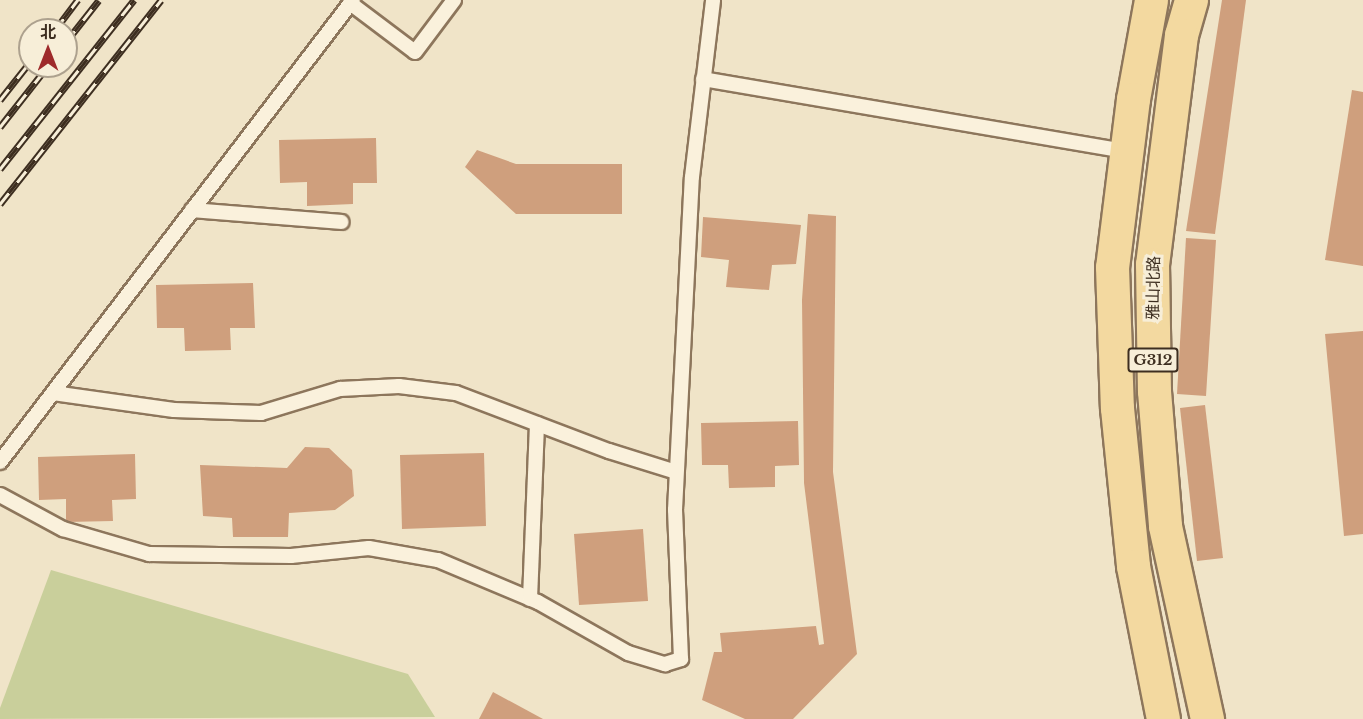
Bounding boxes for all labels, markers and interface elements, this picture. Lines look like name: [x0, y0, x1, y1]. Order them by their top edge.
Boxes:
north arrow: [18, 18, 78, 78]
text: 北: [40, 22, 56, 42]
street label: 雅山北路: [1143, 256, 1163, 320]
road number: G312: [1128, 348, 1178, 372]

